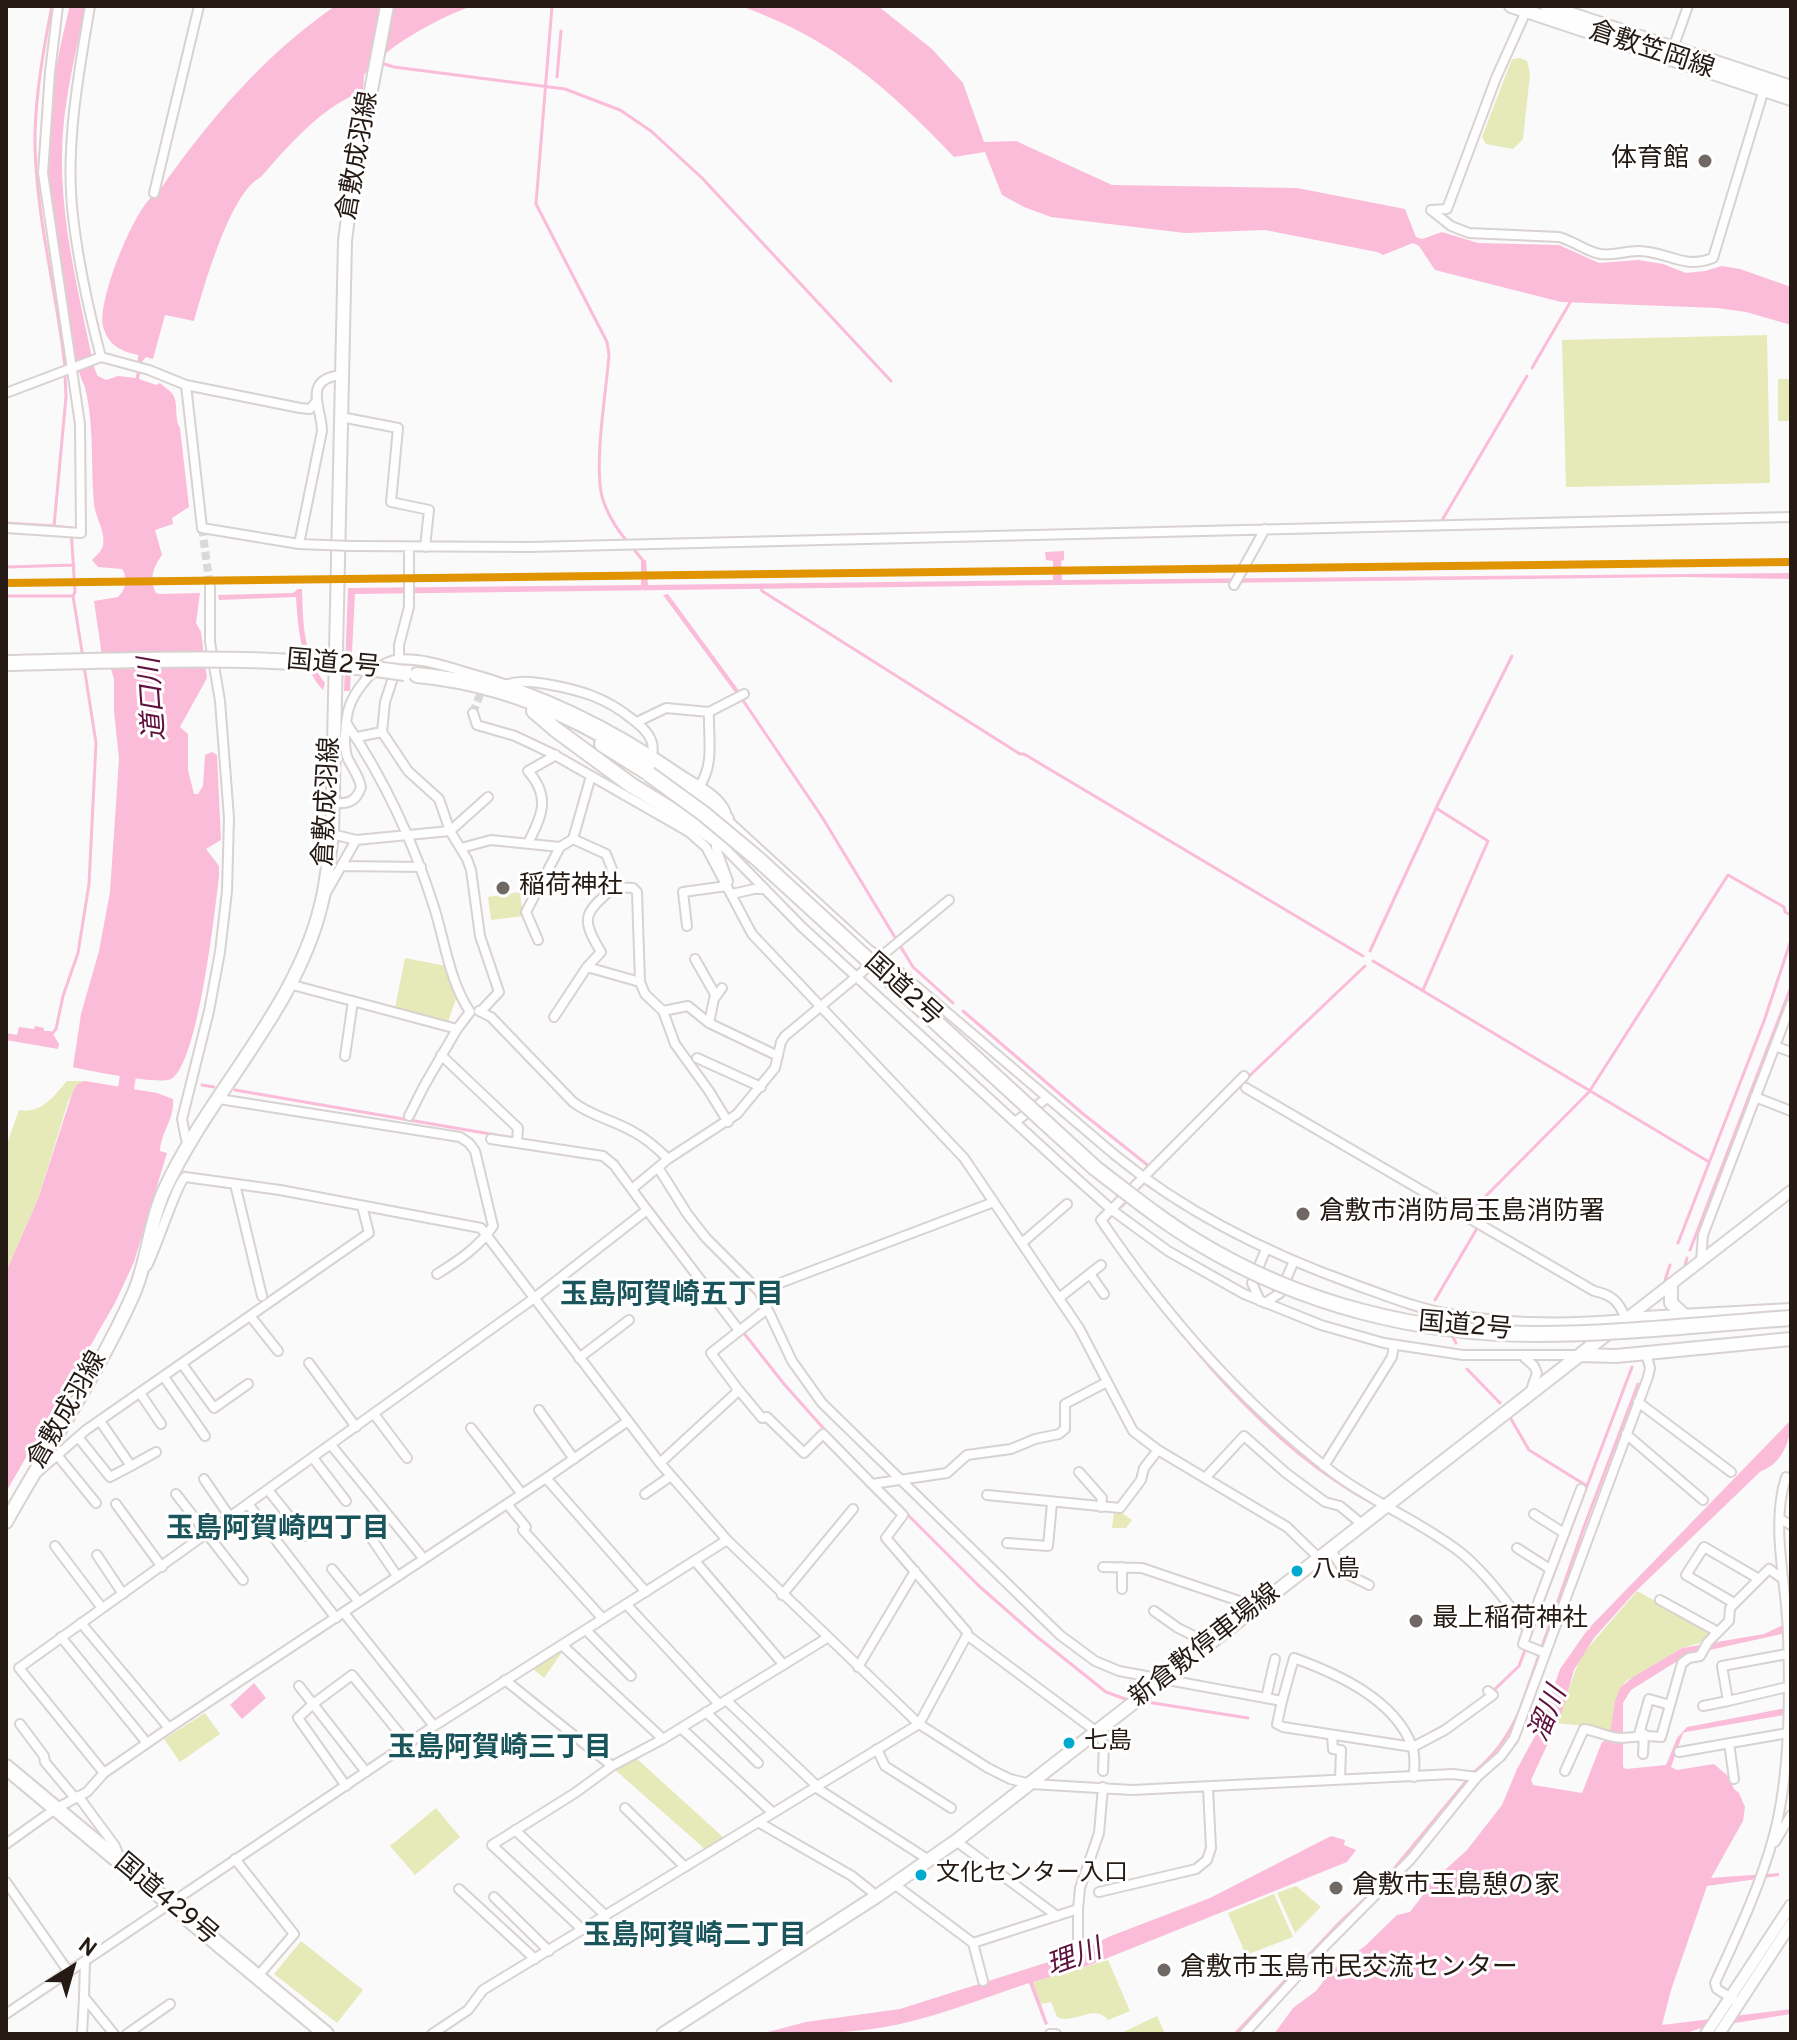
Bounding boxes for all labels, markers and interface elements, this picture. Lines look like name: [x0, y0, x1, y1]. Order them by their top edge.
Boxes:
street label: 倉敷笠岡線: [1584, 17, 1718, 87]
street label: 倉敷成羽線: [333, 89, 387, 223]
place label: 体育館: [1611, 145, 1689, 177]
marker: 体育館: [1696, 152, 1714, 170]
street label: 国道2号: [285, 646, 381, 686]
water label: 道口川: [135, 656, 175, 742]
street label: 倉敷成羽線: [310, 736, 348, 868]
place label: 稲荷神社: [519, 872, 623, 904]
marker: 稲荷神社: [494, 879, 512, 897]
street label: 国道2号: [857, 948, 947, 1034]
place label: 倉敷市消防局玉島消防署: [1319, 1198, 1605, 1230]
marker: 倉敷市消防局玉島消防署: [1294, 1205, 1312, 1223]
district label: 玉島阿賀崎五丁目: [560, 1280, 784, 1314]
street label: 国道2号: [1417, 1308, 1513, 1348]
street label: 倉敷成羽線: [23, 1347, 115, 1475]
district label: 玉島阿賀崎四丁目: [166, 1514, 390, 1548]
place label: 八島: [1312, 1557, 1360, 1585]
marker: 八島: [1289, 1563, 1305, 1579]
street label: 新倉敷停車場線: [1125, 1579, 1287, 1715]
place label: 最上稲荷神社: [1432, 1605, 1588, 1637]
marker: 最上稲荷神社: [1407, 1612, 1425, 1630]
water label: 溜川: [1524, 1683, 1576, 1747]
place label: 七島: [1084, 1729, 1132, 1757]
district label: 玉島阿賀崎三丁目: [388, 1733, 612, 1767]
marker: 七島: [1061, 1735, 1077, 1751]
street label: 国道429号: [107, 1849, 223, 1953]
place label: 文化センター入口: [936, 1861, 1128, 1889]
marker: 文化センター入口: [913, 1867, 929, 1883]
place label: 倉敷市玉島憩の家: [1352, 1872, 1560, 1904]
marker: 倉敷市玉島憩の家: [1327, 1879, 1345, 1897]
district label: 玉島阿賀崎二丁目: [583, 1921, 807, 1955]
north arrow: [32, 1928, 112, 2008]
text: N: [72, 1933, 101, 1964]
water label: 理川: [1043, 1935, 1107, 1985]
place label: 倉敷市玉島市民交流センター: [1180, 1954, 1518, 1986]
marker: 倉敷市玉島市民交流センター: [1155, 1961, 1173, 1979]

